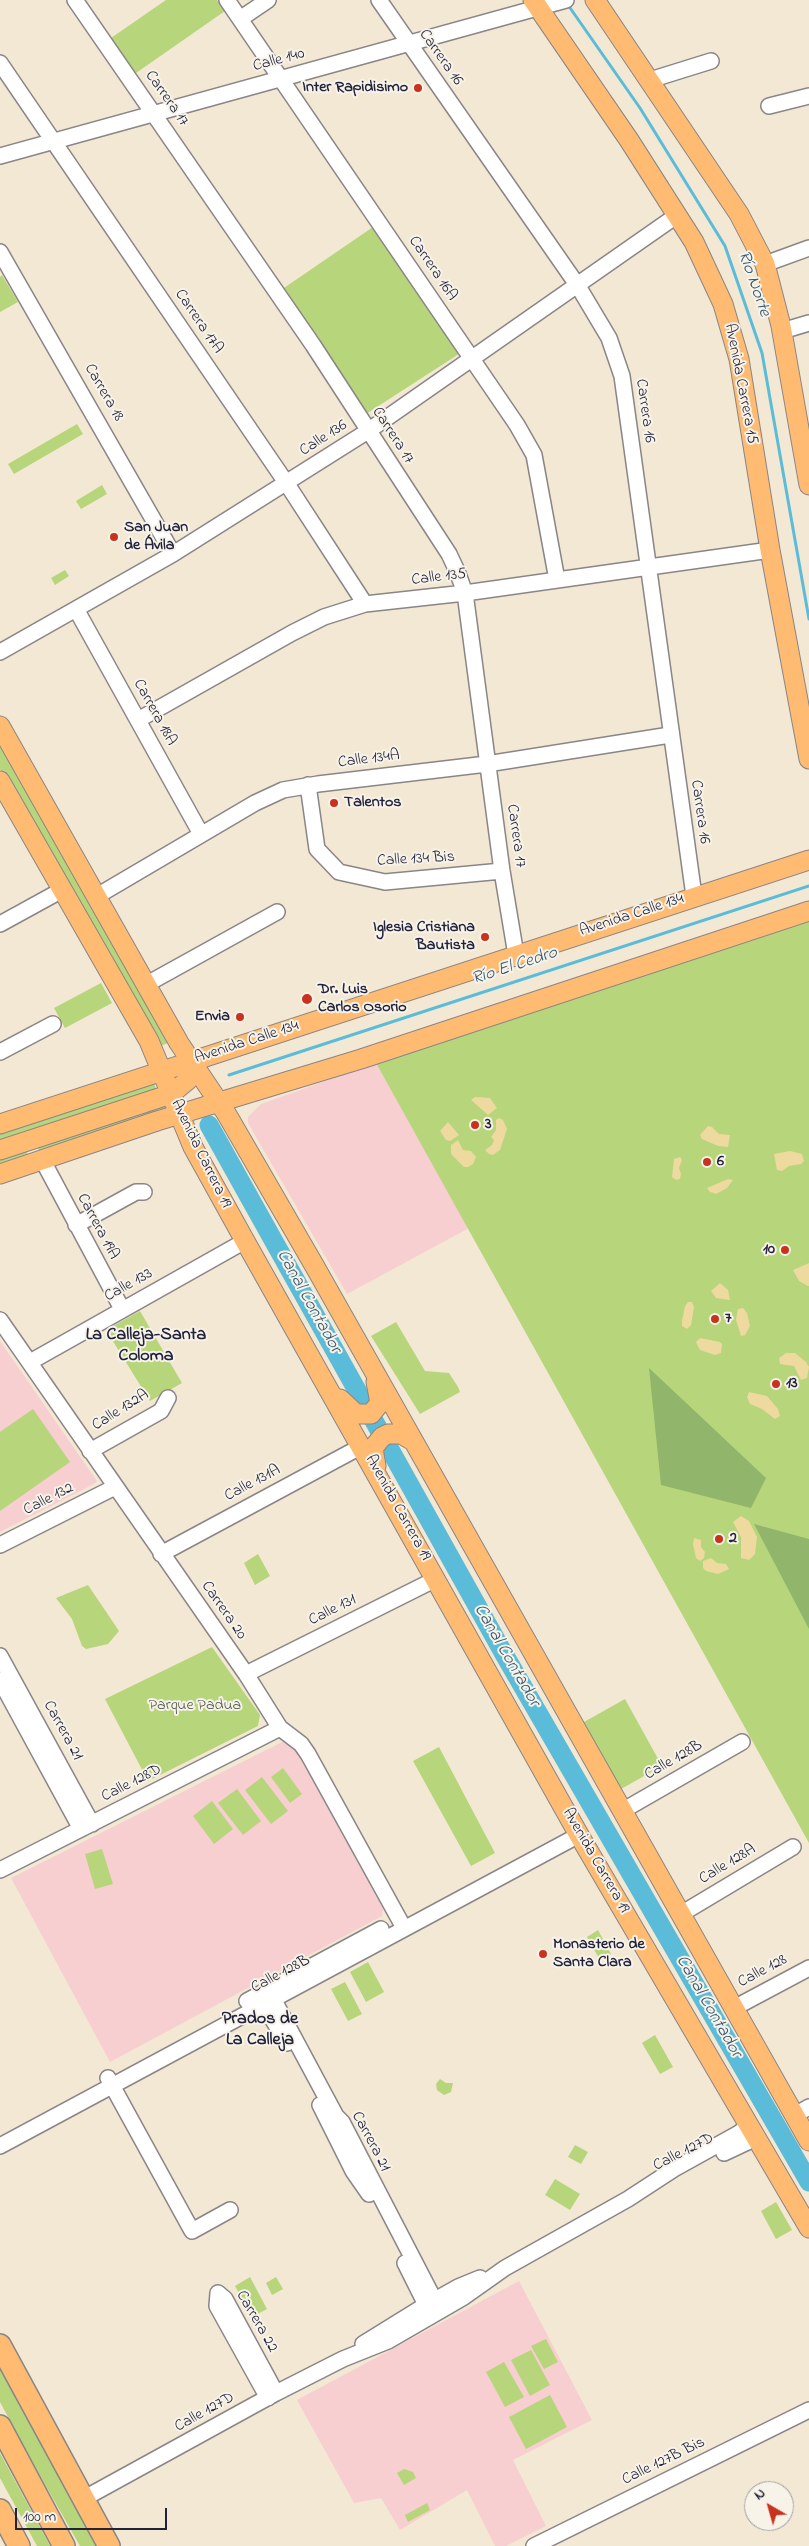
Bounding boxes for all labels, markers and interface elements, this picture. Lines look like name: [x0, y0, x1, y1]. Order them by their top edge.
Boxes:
street label: Carrera 16: [414, 26, 466, 90]
street label: Calle 140: [251, 45, 307, 77]
street label: Carrera 17: [140, 67, 192, 131]
place label: Inter Rapidisimo: [302, 78, 408, 98]
marker: Inter Rapidisimo: [412, 82, 424, 94]
street label: Carrera 16A: [403, 233, 461, 305]
water label: Río Norte: [732, 248, 774, 320]
street label: Carrera 17A: [169, 286, 227, 358]
street label: Avenida Carrera 15: [719, 322, 761, 446]
street label: Carrera 18: [79, 361, 127, 425]
street label: Carrera 16: [630, 378, 658, 444]
street label: Carrera 17: [367, 404, 417, 468]
street label: Calle 136: [297, 417, 351, 461]
place label: San Juan de Ávila: [124, 518, 188, 556]
marker: San Juan de Ávila: [108, 531, 120, 543]
street label: Calle 135: [411, 565, 467, 591]
street label: Carrera 18A: [128, 676, 180, 750]
street label: Calle 134A: [337, 747, 401, 773]
street label: Carrera 16: [685, 779, 713, 845]
place label: Talentos: [344, 793, 401, 813]
marker: Talentos: [328, 797, 340, 809]
street label: Carrera 17: [501, 803, 529, 869]
street label: Calle 134 Bis: [377, 848, 455, 872]
street label: Avenida Calle 134: [578, 890, 686, 942]
place label: Iglesia Cristiana Bautista: [373, 918, 475, 956]
marker: Iglesia Cristiana Bautista: [479, 931, 491, 943]
water label: Río El Cedro: [470, 943, 560, 991]
place label: Dr. Luis Carlos Osorio: [318, 980, 407, 1018]
marker: Dr. Luis Carlos Osorio: [300, 992, 314, 1006]
place label: Envia: [195, 1007, 230, 1027]
marker: Envia: [234, 1011, 246, 1023]
street label: Avenida Calle 134: [193, 1017, 301, 1069]
street label: Avenida Carrera 19: [165, 1097, 235, 1211]
place label: 3: [485, 1115, 492, 1135]
marker: 3: [469, 1119, 481, 1131]
place label: 6: [717, 1152, 724, 1172]
marker: 6: [701, 1156, 713, 1168]
street label: Carrera 19A: [72, 1191, 122, 1263]
place label: 10: [763, 1240, 775, 1260]
marker: 10: [779, 1244, 791, 1256]
water label: Canal Contador: [271, 1247, 345, 1357]
street label: Calle 133: [101, 1265, 157, 1307]
place label: 7: [725, 1309, 732, 1329]
marker: 7: [709, 1313, 721, 1325]
district label: La Calleja-Santa Coloma: [86, 1325, 206, 1368]
place label: 13: [786, 1374, 798, 1394]
marker: 13: [770, 1378, 782, 1390]
street label: Calle 132A: [89, 1386, 153, 1436]
street label: Avenida Carrera 19: [360, 1452, 434, 1564]
street label: Calle 131A: [222, 1461, 284, 1507]
street label: Calle 132: [21, 1479, 77, 1521]
place label: 2: [729, 1529, 737, 1549]
marker: 2: [713, 1533, 725, 1545]
street label: Carrera 20: [196, 1578, 250, 1644]
street label: Calle 131: [306, 1591, 360, 1631]
water label: Canal Contador: [468, 1601, 544, 1711]
park label: Parque Padua: [149, 1696, 241, 1716]
street label: Carrera 21: [38, 1698, 86, 1764]
street label: Calle 128B: [642, 1737, 706, 1785]
street label: Calle 128D: [99, 1761, 165, 1807]
street label: Avenida Carrera 19: [557, 1805, 633, 1917]
street label: Calle 128A: [696, 1841, 760, 1889]
place label: Monasterio de Santa Clara: [553, 1935, 645, 1973]
marker: Monasterio de Santa Clara: [537, 1948, 549, 1960]
street label: Calle 128: [735, 1951, 791, 1993]
street label: Calle 128B: [248, 1952, 314, 1998]
water label: Canal Contador: [670, 1952, 746, 2062]
district label: Prados de La Calleja: [222, 2009, 298, 2052]
street label: Carrera 21: [346, 2109, 394, 2175]
street label: Calle 127D: [651, 2130, 717, 2176]
street label: Carrera 22: [231, 2288, 281, 2356]
street label: Calle 127D: [172, 2389, 238, 2437]
street label: Calle 127B Bis: [619, 2434, 709, 2490]
north arrow: [744, 2481, 794, 2531]
text: N: [750, 2483, 770, 2506]
scale bar: [18, 2498, 170, 2530]
text: 100 m: [23, 2506, 56, 2528]

